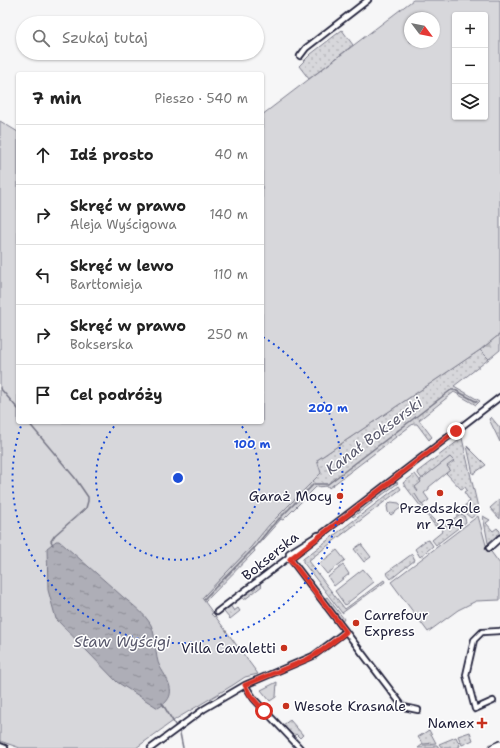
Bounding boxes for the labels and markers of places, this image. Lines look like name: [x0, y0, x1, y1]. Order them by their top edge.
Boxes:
centre of rings: [171, 471, 185, 485]
place label: Garaż Mocy: [249, 487, 332, 505]
marker: Przedszkole nr 274: [435, 488, 445, 498]
marker: Garaż Mocy: [335, 491, 345, 501]
place label: Przedszkole nr 274: [399, 499, 481, 533]
place label: Carrefour Express: [364, 606, 429, 640]
marker: Carrefour Express: [351, 618, 361, 628]
place label: Villa Cavaletti: [181, 639, 276, 657]
marker: Villa Cavaletti: [279, 643, 289, 653]
place label: Wesołe Krasnale: [294, 697, 406, 715]
marker: Wesołe Krasnale: [281, 701, 291, 711]
place label: Namex: [428, 714, 474, 732]
marker: Namex: [477, 718, 487, 728]

